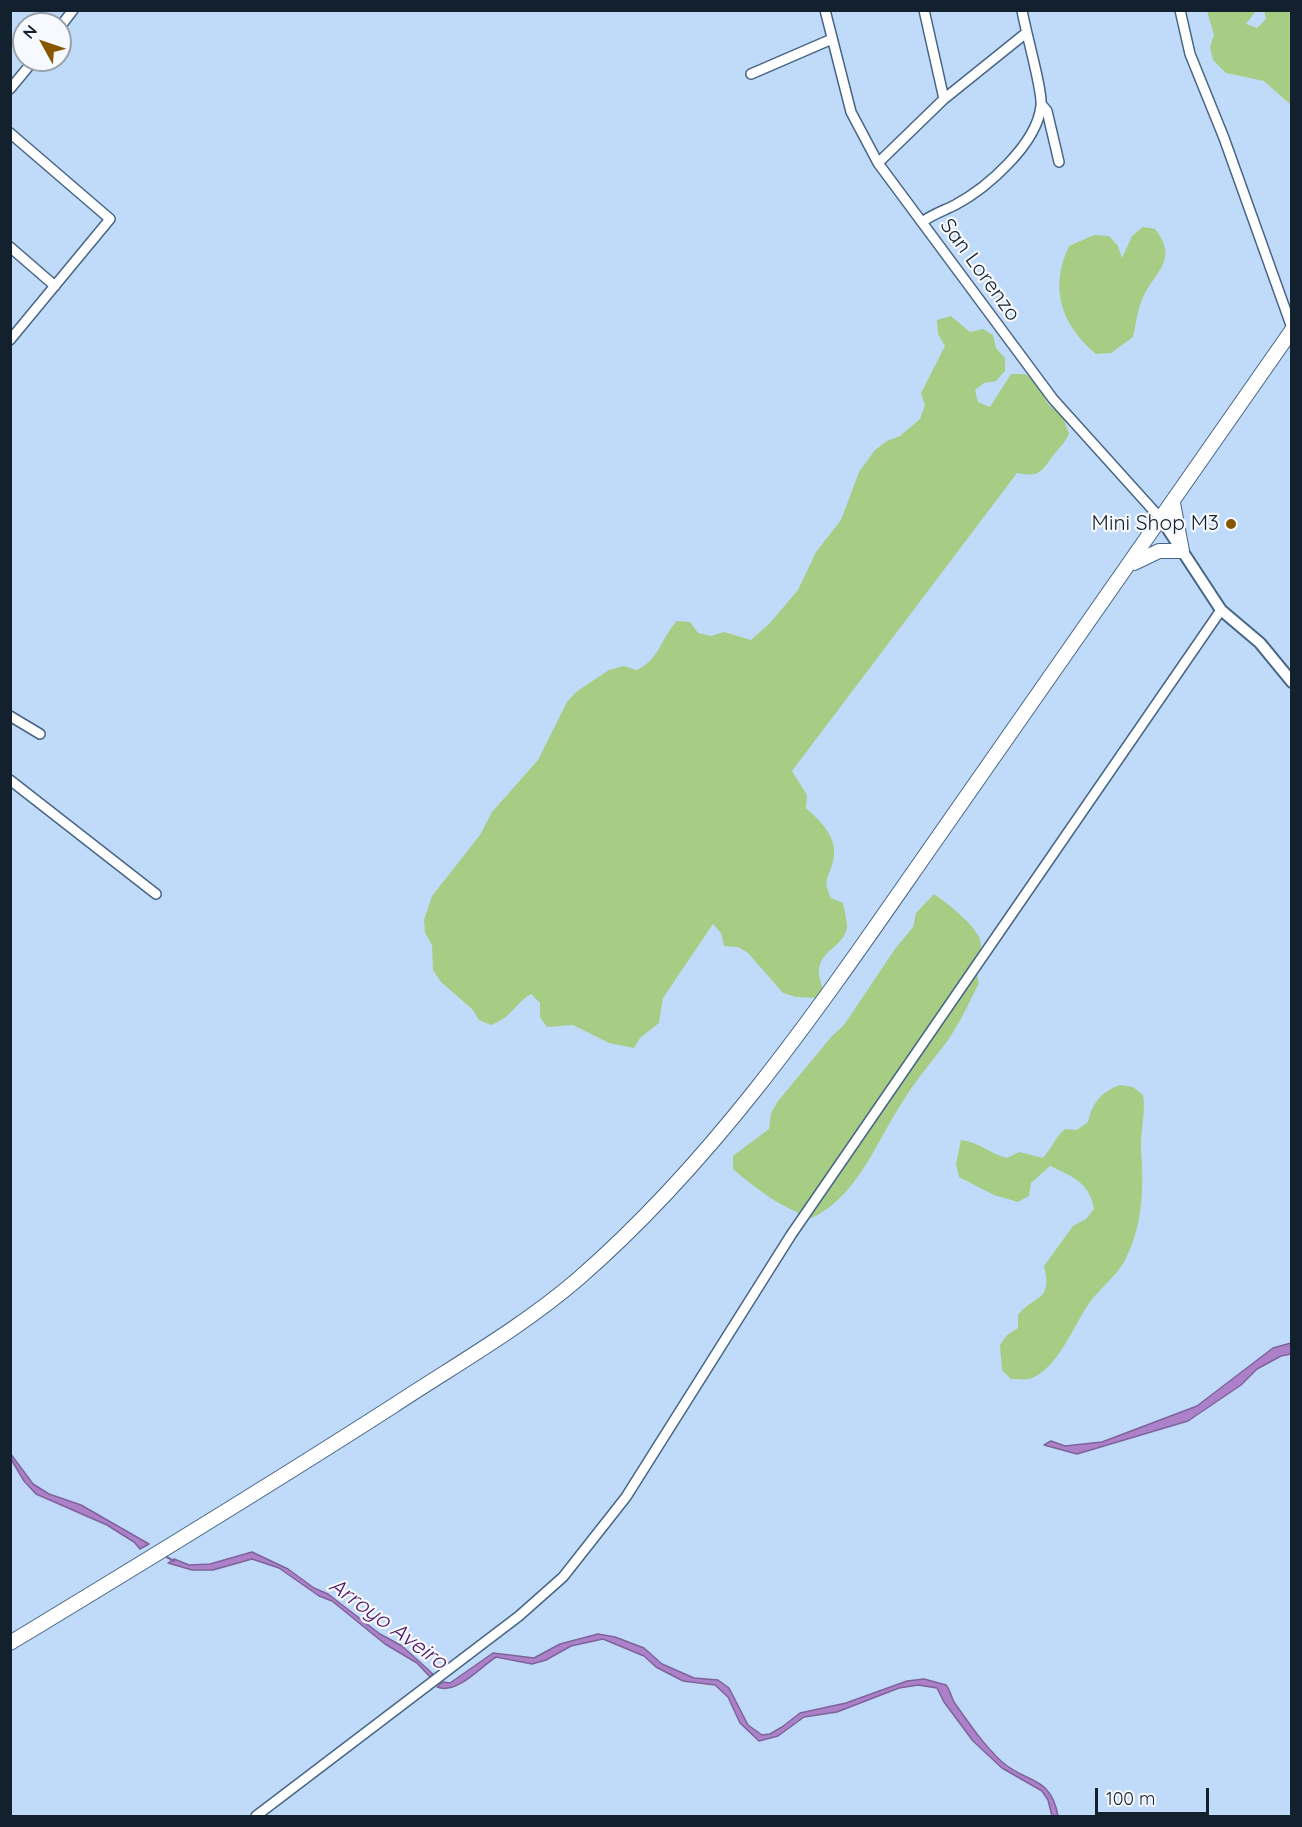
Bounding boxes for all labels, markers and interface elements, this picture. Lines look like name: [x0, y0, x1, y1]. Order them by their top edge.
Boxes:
north arrow: [12, 12, 72, 72]
text: N: [18, 21, 41, 43]
street label: San Lorenzo: [934, 214, 1026, 326]
place label: Mini Shop M3: [1092, 511, 1219, 537]
marker: Mini Shop M3: [1224, 517, 1238, 531]
water label: Arroyo Aveiro: [324, 1572, 452, 1676]
scale bar: [1098, 1776, 1212, 1814]
text: 100 m: [1106, 1787, 1155, 1810]

